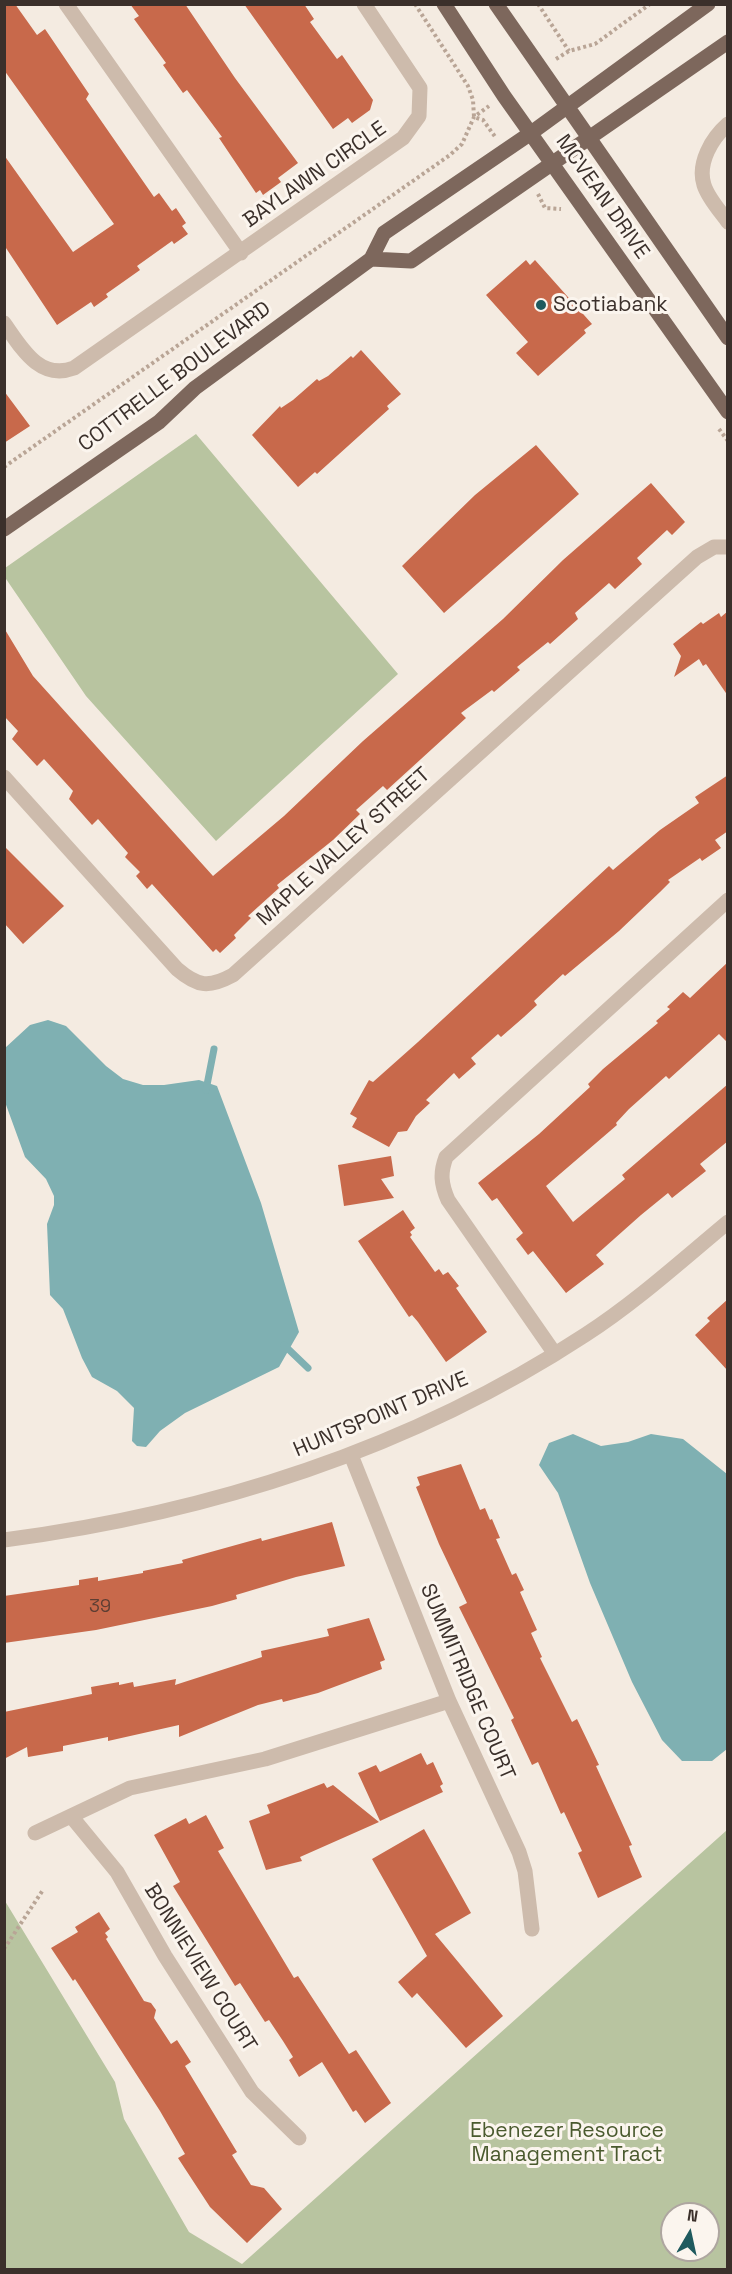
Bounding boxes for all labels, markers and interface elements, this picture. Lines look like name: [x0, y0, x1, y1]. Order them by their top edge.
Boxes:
street label: BAYLAWN CIRCLE: [239, 116, 391, 234]
street label: MCVEAN DRIVE: [550, 130, 654, 264]
place label: Scotiabank: [553, 292, 668, 318]
street label: COTTRELLE BOULEVARD: [74, 296, 276, 458]
marker: Scotiabank: [534, 298, 548, 312]
street label: MAPLE VALLEY STREET: [252, 762, 436, 932]
street label: HUNTSPOINT DRIVE: [290, 1367, 472, 1463]
street label: SUMMITRIDGE COURT: [414, 1580, 520, 1784]
house number: 39: [89, 1596, 111, 1618]
street label: BONNIEVIEW COURT: [138, 1879, 262, 2057]
park label: Ebenezer Resource Management Tract: [470, 2118, 664, 2168]
north arrow: [660, 2202, 720, 2262]
text: N: [686, 2204, 700, 2227]

